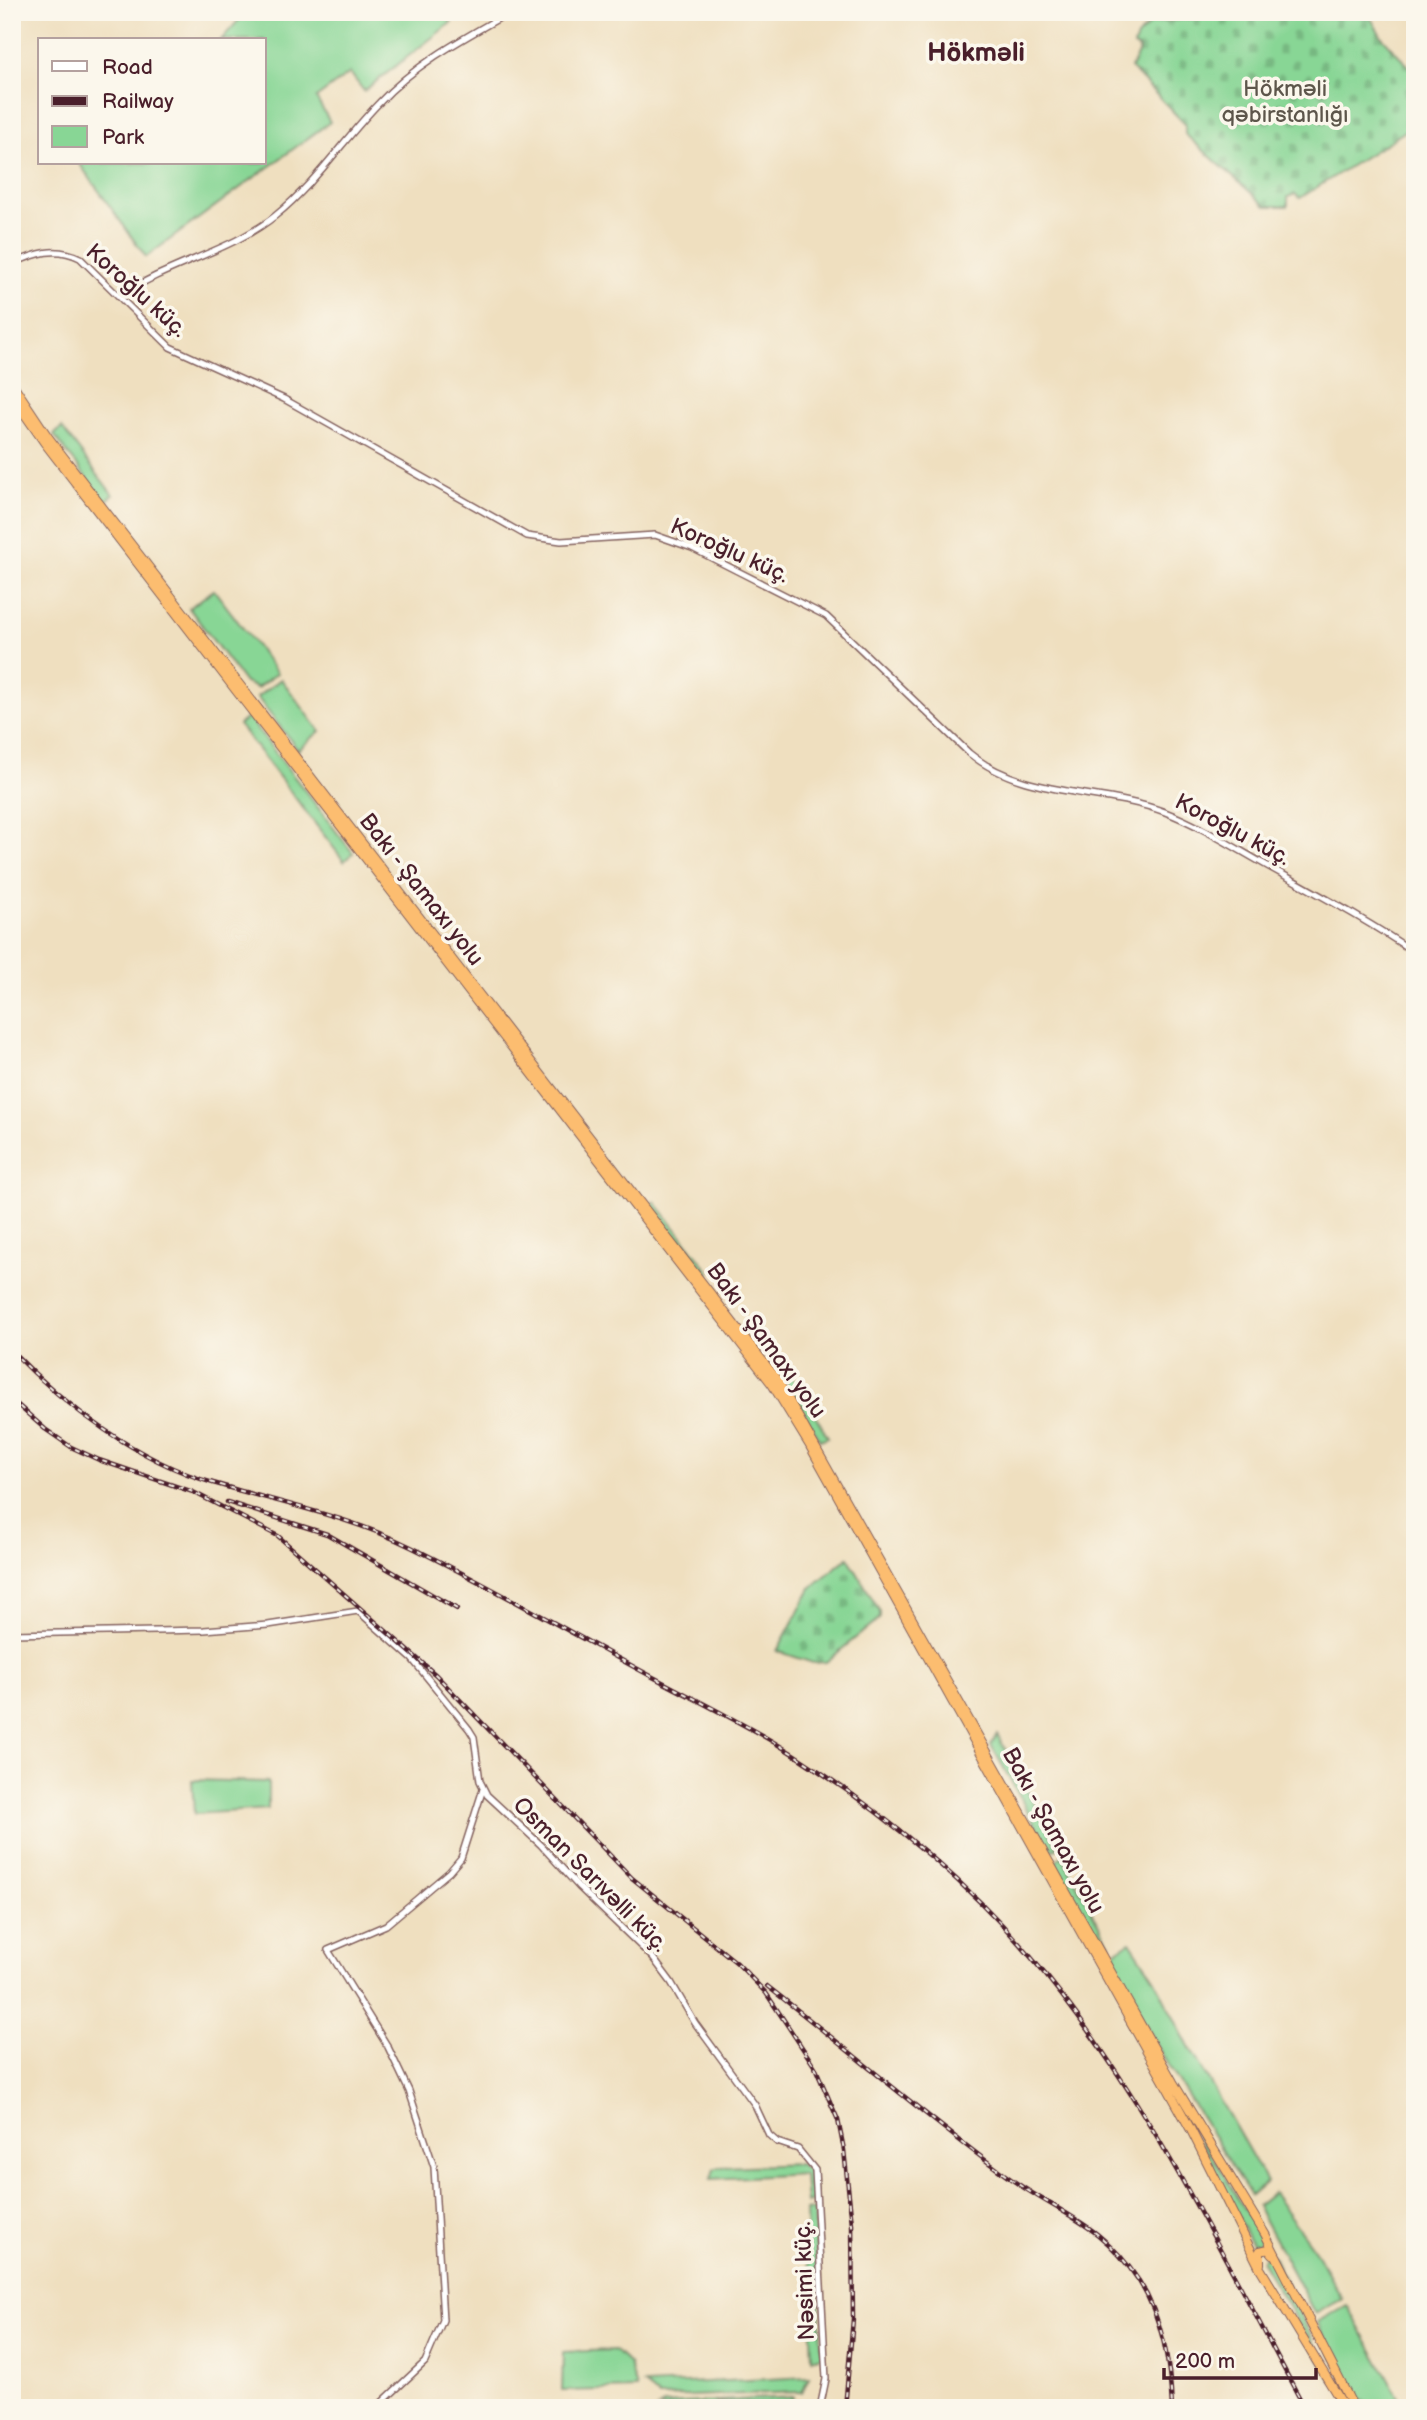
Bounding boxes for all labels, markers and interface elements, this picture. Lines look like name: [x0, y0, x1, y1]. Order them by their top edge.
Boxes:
legend: [38, 38, 266, 164]
district label: Hökməli: [927, 38, 1025, 69]
text: Road: [102, 55, 153, 80]
park label: Hökməli qəbirstanlığı: [1222, 75, 1348, 129]
text: Railway: [102, 89, 174, 114]
text: Park: [102, 125, 145, 150]
street label: Koroğlu küç.: [80, 238, 193, 344]
street label: Koroğlu küç.: [666, 512, 793, 589]
street label: Koroğlu küç.: [1170, 788, 1295, 872]
street label: Bakı - Şamaxı yolu: [353, 808, 489, 971]
street label: Bakı - Şamaxı yolu: [700, 1257, 832, 1424]
street label: Bakı - Şamaxı yolu: [996, 1743, 1110, 1918]
street label: Osman Sarıvəlli küç.: [507, 1791, 674, 1958]
street label: Nəsimi küç.: [789, 2221, 821, 2341]
scale bar: [1164, 2336, 1317, 2380]
text: 200 m: [1175, 2349, 1235, 2374]

